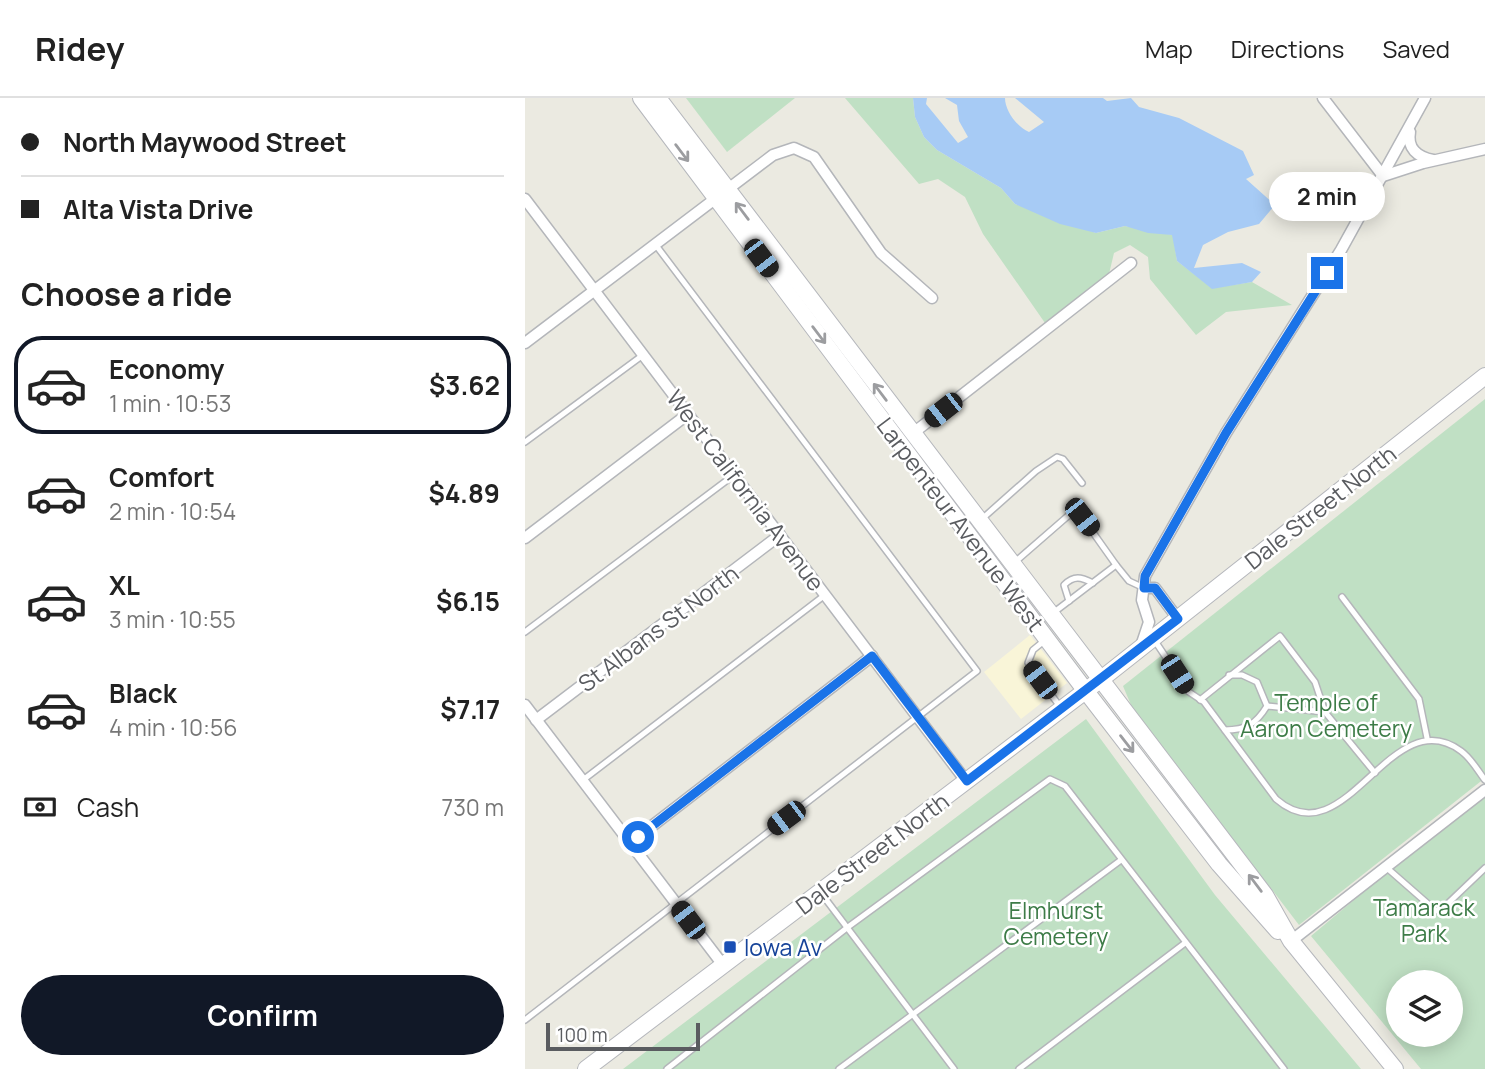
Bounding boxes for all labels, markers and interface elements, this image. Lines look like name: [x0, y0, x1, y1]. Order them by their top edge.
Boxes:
text: Ridey: [35, 26, 124, 71]
text: Map: [1145, 32, 1193, 65]
text: Directions: [1231, 32, 1344, 65]
text: Saved: [1382, 32, 1450, 65]
text: North Maywood Street: [63, 124, 347, 160]
one-way arrow: [675, 143, 689, 162]
callout: 2 min: [1269, 172, 1385, 220]
text: 2 min: [1297, 180, 1357, 212]
text: Alta Vista Drive: [63, 191, 254, 227]
one-way arrow: [735, 202, 750, 220]
car: [740, 235, 783, 281]
route end: [1311, 257, 1343, 289]
text: Choose a ride: [21, 272, 232, 316]
one-way arrow: [811, 325, 826, 344]
text: Economy: [109, 351, 224, 387]
icon: car: [25, 354, 88, 417]
text: $3.62: [429, 367, 500, 403]
street label: West California Avenue: [660, 383, 832, 597]
one-way arrow: [872, 383, 887, 402]
text: 1 min · 10:53: [109, 387, 231, 419]
car: [920, 389, 967, 431]
street label: Larpenteur Avenue West: [870, 410, 1052, 638]
street label: Dale Street North: [1238, 438, 1402, 576]
text: Comfort: [109, 459, 215, 495]
icon: car: [25, 462, 88, 525]
text: $4.89: [428, 475, 500, 511]
car: [1061, 494, 1104, 540]
text: 2 min · 10:54: [109, 495, 236, 527]
street label: St Albans St North: [571, 557, 745, 699]
text: XL: [109, 567, 140, 603]
icon: car: [25, 570, 88, 633]
text: $6.15: [436, 583, 500, 619]
text: 3 min · 10:55: [109, 603, 236, 635]
car: [1157, 651, 1198, 697]
car: [1019, 657, 1062, 703]
text: Black: [109, 675, 177, 711]
icon: car: [25, 678, 88, 741]
park label: Temple of Aaron Cemetery: [1240, 686, 1412, 744]
text: $7.17: [440, 691, 500, 727]
text: 4 min · 10:56: [109, 711, 238, 743]
one-way arrow: [1120, 734, 1135, 753]
street label: Dale Street North: [789, 785, 955, 921]
icon: cash: [21, 788, 59, 826]
text: Cash: [77, 789, 139, 825]
text: 730 m: [442, 791, 504, 823]
car: [763, 797, 810, 839]
route start: [622, 821, 654, 853]
one-way arrow: [1248, 874, 1263, 893]
park label: Tamarack Park: [1373, 891, 1476, 949]
park label: Elmhurst Cemetery: [1004, 894, 1108, 952]
car: [667, 897, 710, 943]
place label: Iowa Av: [744, 931, 823, 963]
marker: Iowa Av: [722, 939, 738, 955]
map controls: [1386, 970, 1463, 1047]
button: layers: [1386, 970, 1463, 1047]
button: Confirm: [21, 975, 504, 1055]
scale bar: [546, 1020, 700, 1052]
text: 100 m: [557, 1022, 608, 1048]

